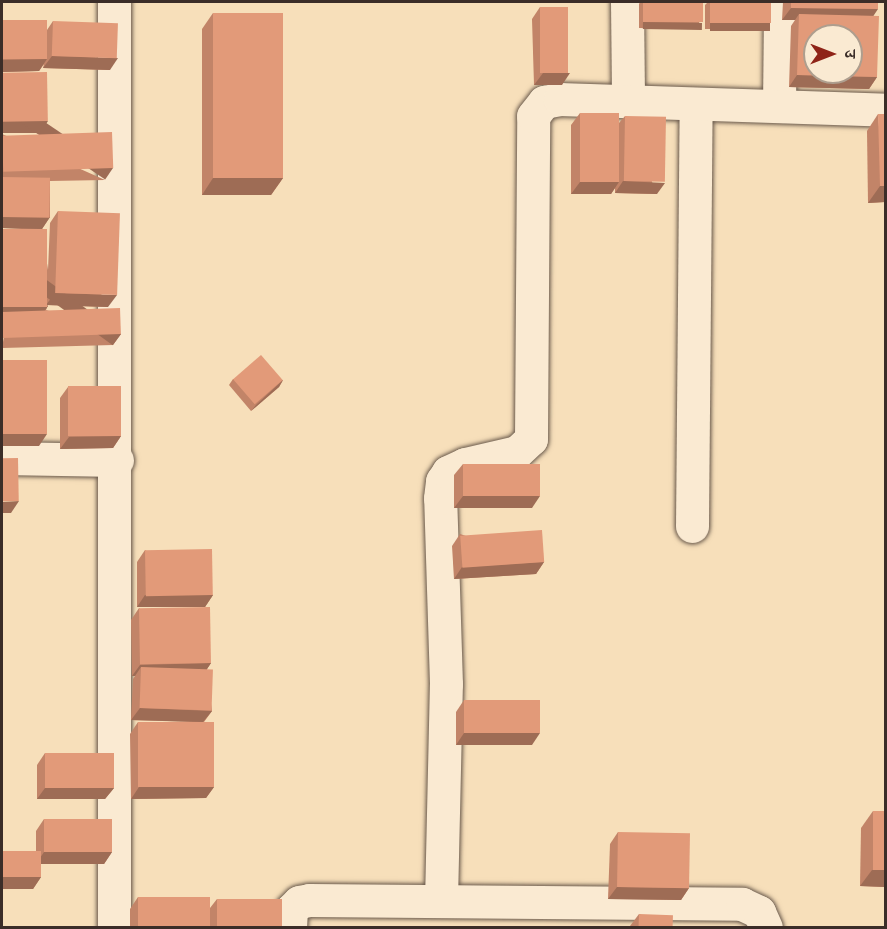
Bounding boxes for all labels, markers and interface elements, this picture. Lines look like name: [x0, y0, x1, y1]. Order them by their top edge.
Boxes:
north arrow: [803, 24, 863, 84]
text: उ: [839, 50, 859, 58]

